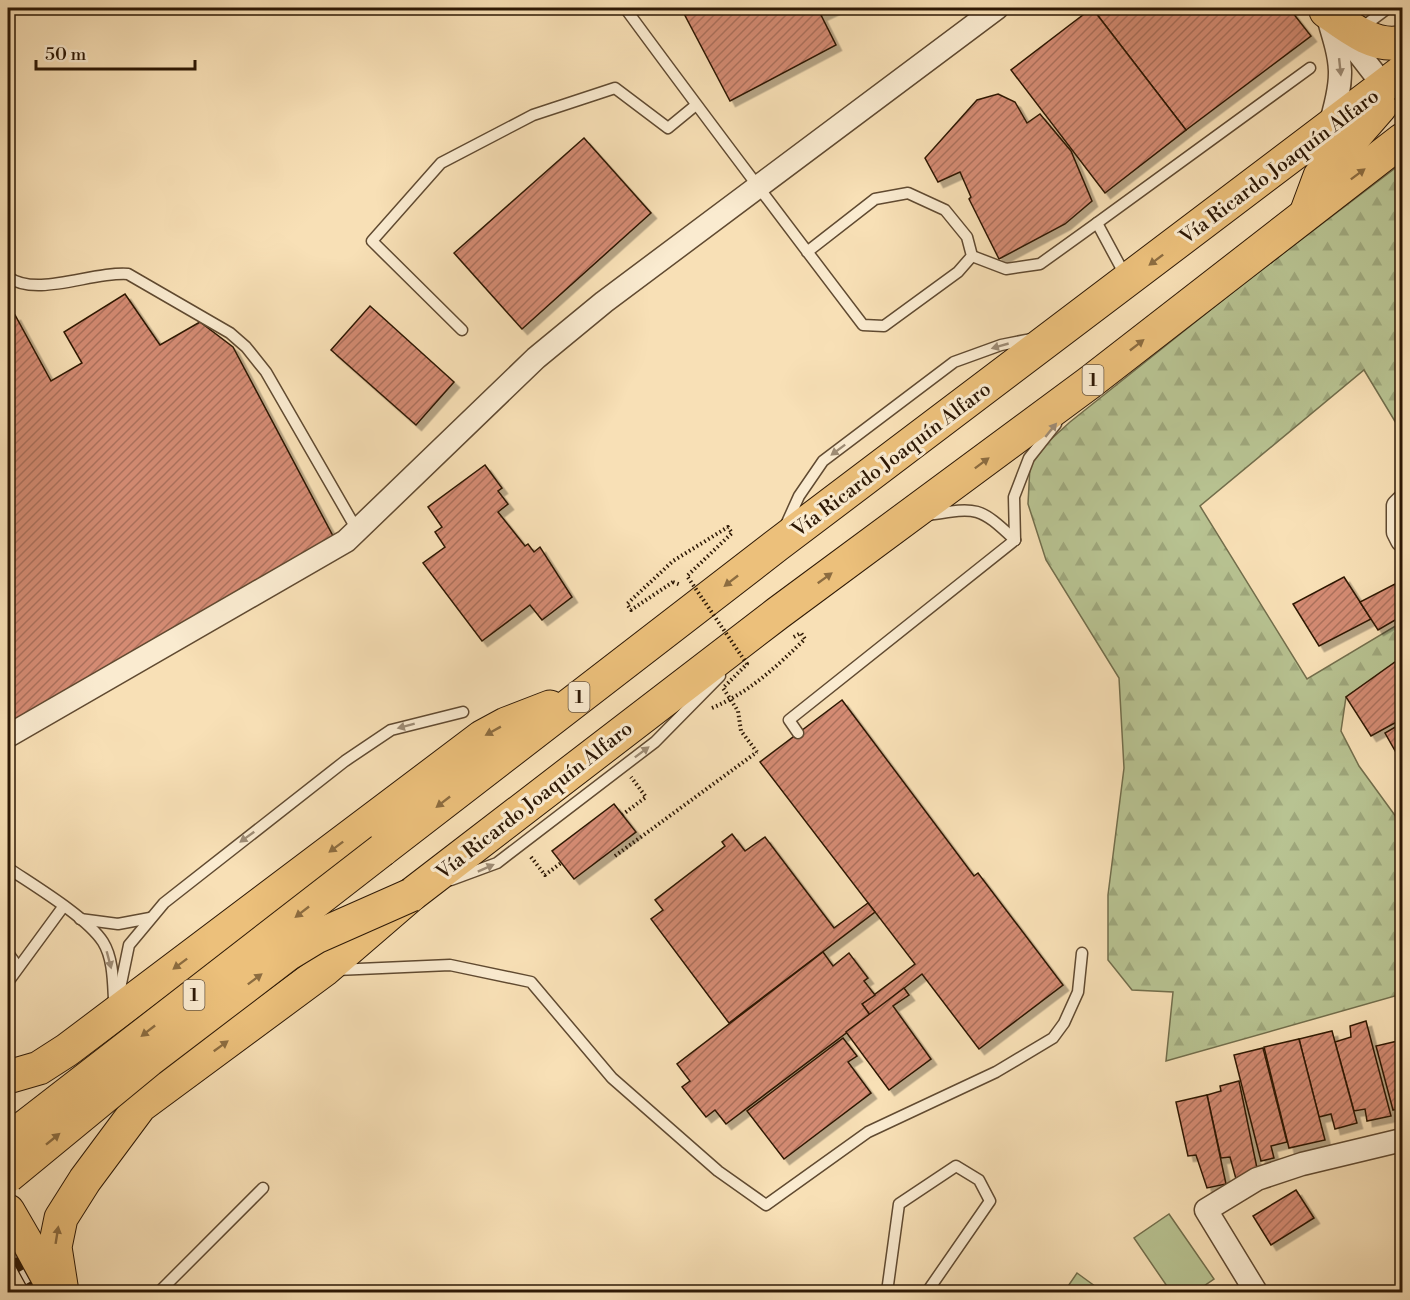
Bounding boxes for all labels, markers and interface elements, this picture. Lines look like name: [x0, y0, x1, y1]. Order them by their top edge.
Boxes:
scale bar: [36, 33, 195, 71]
text: 50 m: [45, 43, 87, 66]
one-way arrow: [1335, 58, 1345, 77]
street label: Vía Ricardo Joaquín Alfaro: [1175, 84, 1384, 251]
one-way arrow: [1350, 168, 1365, 180]
one-way arrow: [1148, 254, 1163, 266]
one-way arrow: [1130, 339, 1145, 351]
one-way arrow: [991, 342, 1009, 351]
road number: 1: [1082, 365, 1104, 395]
street label: Vía Ricardo Joaquín Alfaro: [787, 377, 996, 544]
one-way arrow: [1045, 422, 1057, 437]
one-way arrow: [830, 444, 846, 456]
one-way arrow: [974, 457, 990, 469]
one-way arrow: [816, 572, 832, 584]
one-way arrow: [723, 574, 739, 587]
road number: 1: [568, 682, 590, 712]
street label: Vía Ricardo Joaquín Alfaro: [431, 717, 638, 886]
one-way arrow: [397, 722, 415, 732]
one-way arrow: [484, 726, 501, 736]
one-way arrow: [634, 746, 650, 758]
one-way arrow: [436, 796, 451, 808]
one-way arrow: [239, 831, 255, 843]
one-way arrow: [328, 841, 344, 854]
one-way arrow: [477, 863, 494, 872]
one-way arrow: [294, 905, 310, 918]
one-way arrow: [104, 951, 114, 969]
one-way arrow: [172, 958, 188, 971]
one-way arrow: [248, 974, 263, 986]
road number: 1: [184, 980, 204, 1010]
one-way arrow: [140, 1024, 155, 1036]
one-way arrow: [213, 1040, 229, 1052]
one-way arrow: [45, 1133, 60, 1146]
one-way arrow: [53, 1225, 62, 1244]

